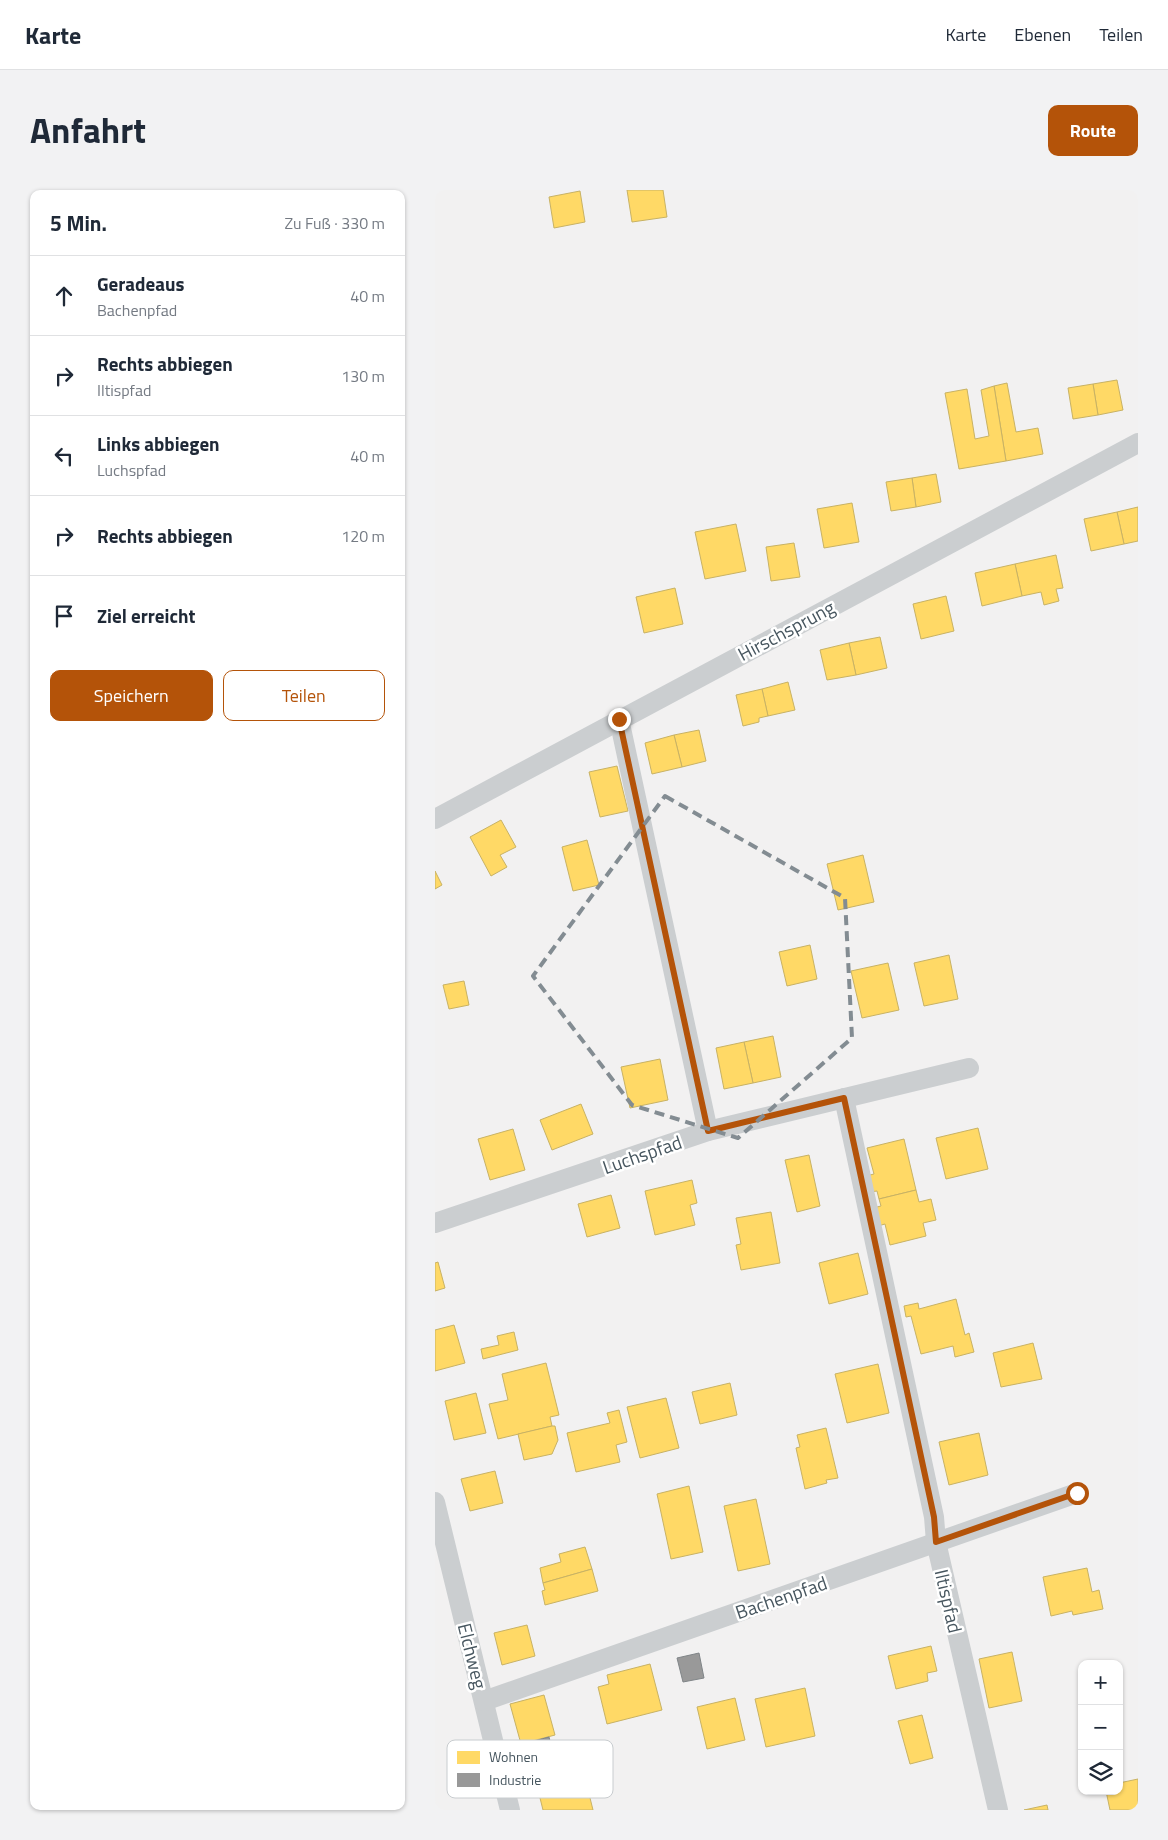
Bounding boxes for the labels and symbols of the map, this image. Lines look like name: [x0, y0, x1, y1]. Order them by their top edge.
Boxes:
street label: Hirschsprung: [732, 592, 840, 668]
route end: [608, 708, 631, 731]
street label: Luchspfad: [598, 1127, 686, 1181]
route start: [1066, 1482, 1089, 1505]
street label: Iltispfad: [928, 1566, 970, 1636]
street label: Bachenpfad: [731, 1568, 831, 1626]
street label: Elchweg: [451, 1620, 495, 1692]
legend: [447, 1740, 613, 1798]
text: Wohnen: [489, 1746, 538, 1767]
text: Industrie: [489, 1769, 541, 1790]

